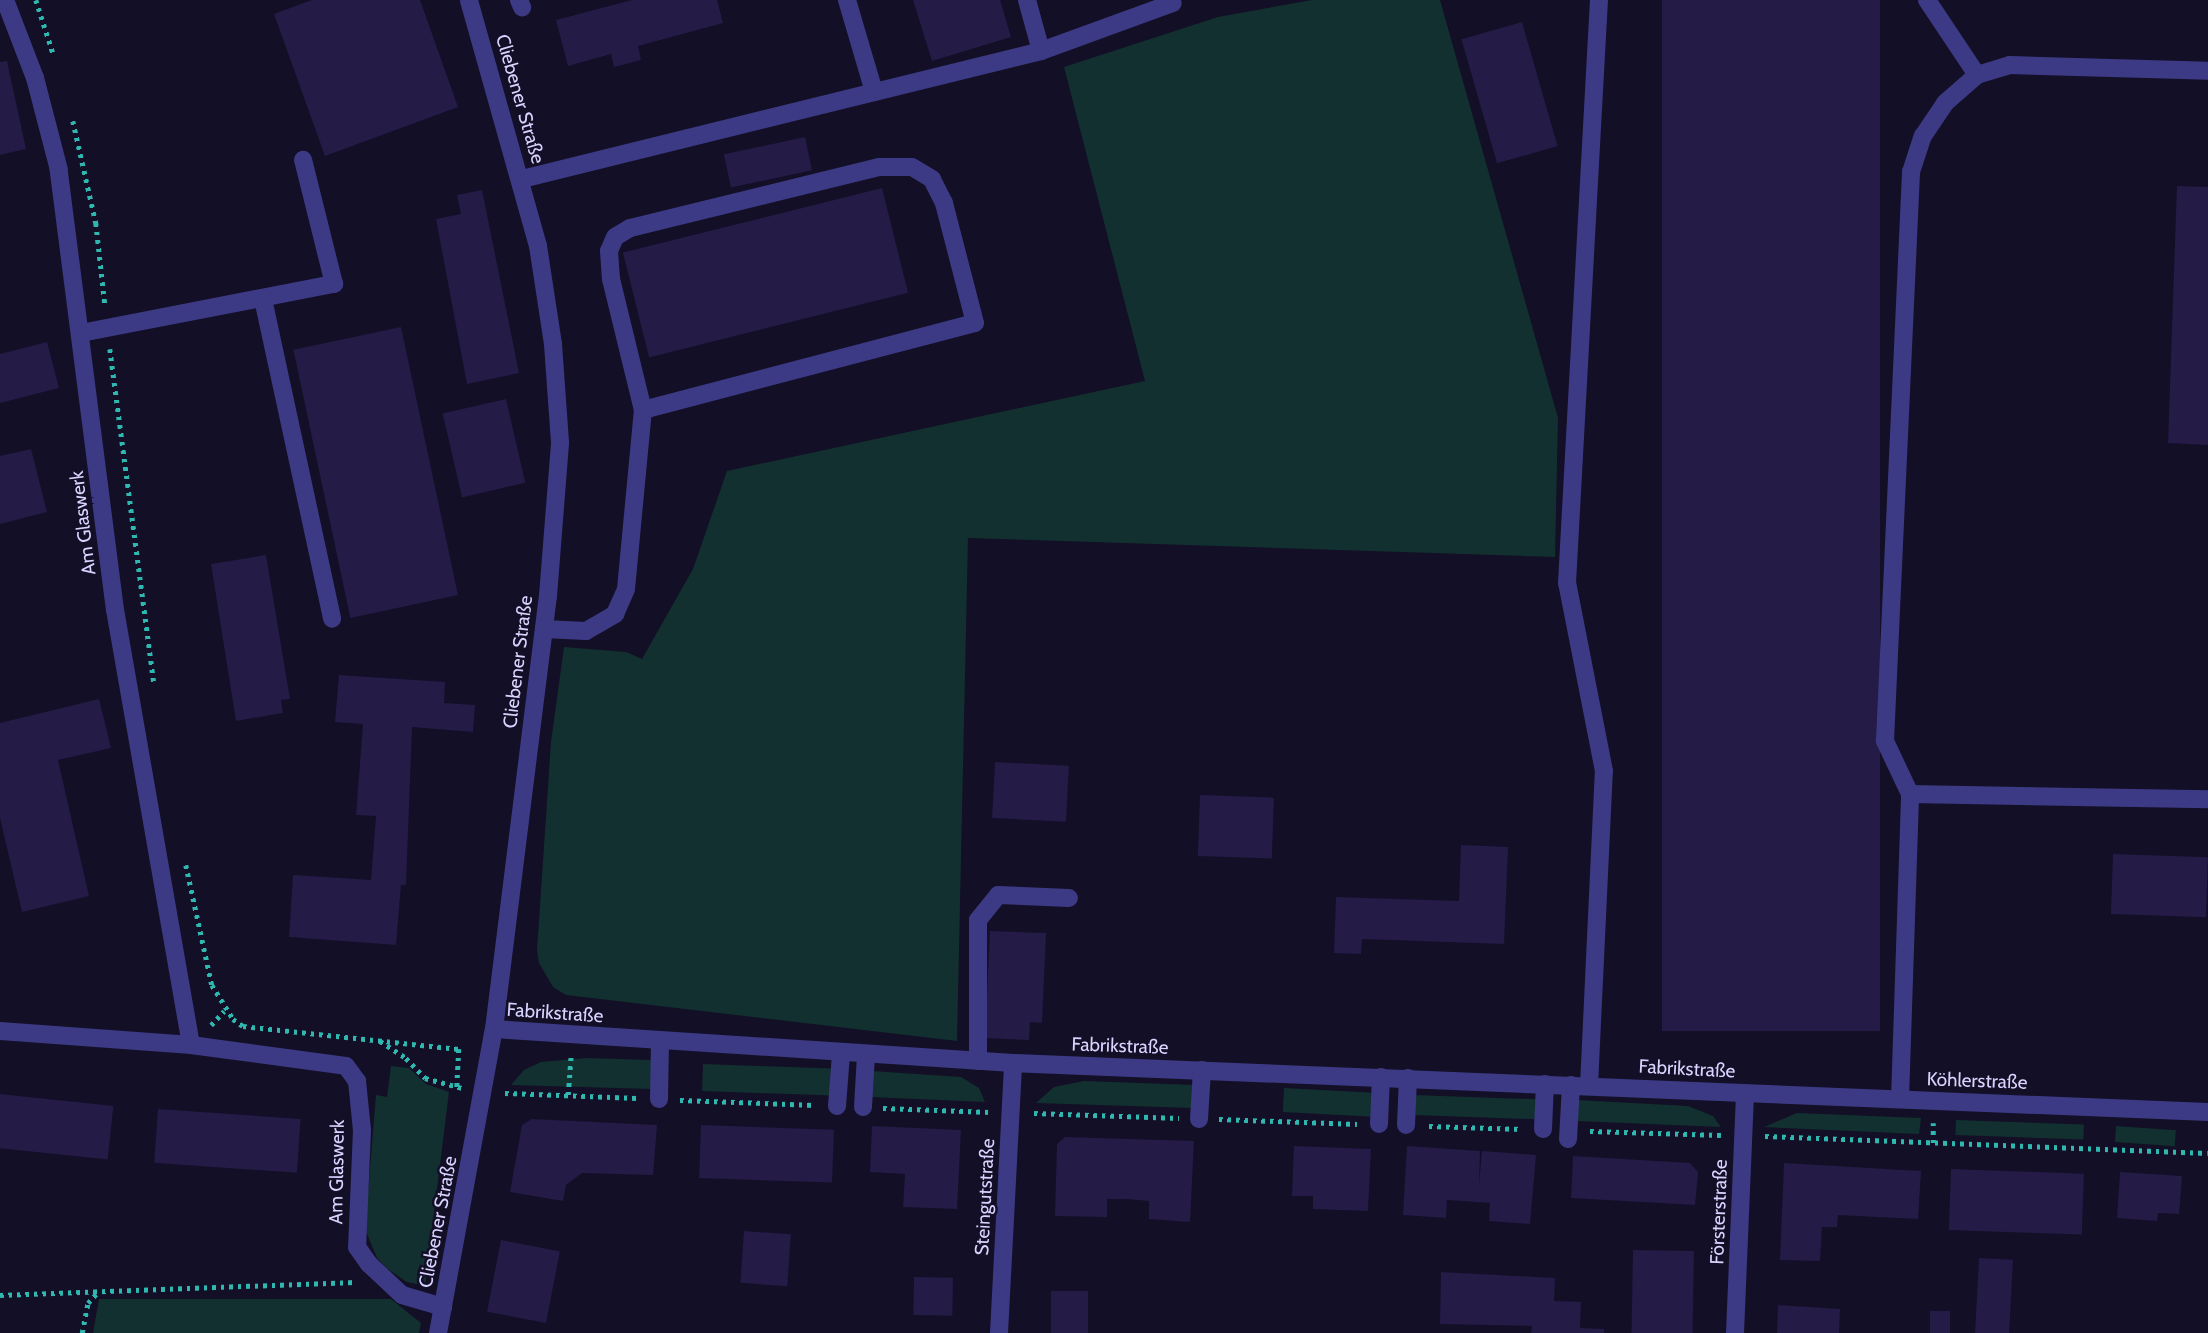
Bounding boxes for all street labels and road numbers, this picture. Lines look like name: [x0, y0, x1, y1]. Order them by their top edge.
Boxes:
street label: Cliebener Straße: [491, 32, 549, 166]
street label: Am Glaswerk: [65, 470, 101, 576]
street label: Cliebener Straße: [499, 594, 537, 730]
street label: Fabrikstraße: [506, 998, 604, 1028]
street label: Fabrikstraße: [1071, 1033, 1169, 1059]
street label: Fabrikstraße: [1638, 1055, 1736, 1083]
street label: Köhlerstraße: [1926, 1068, 2028, 1094]
street label: Am Glaswerk: [325, 1119, 349, 1225]
street label: Steingutstraße: [971, 1138, 999, 1256]
street label: Cliebener Straße: [414, 1154, 462, 1290]
street label: Försterstraße: [1706, 1159, 1732, 1265]

